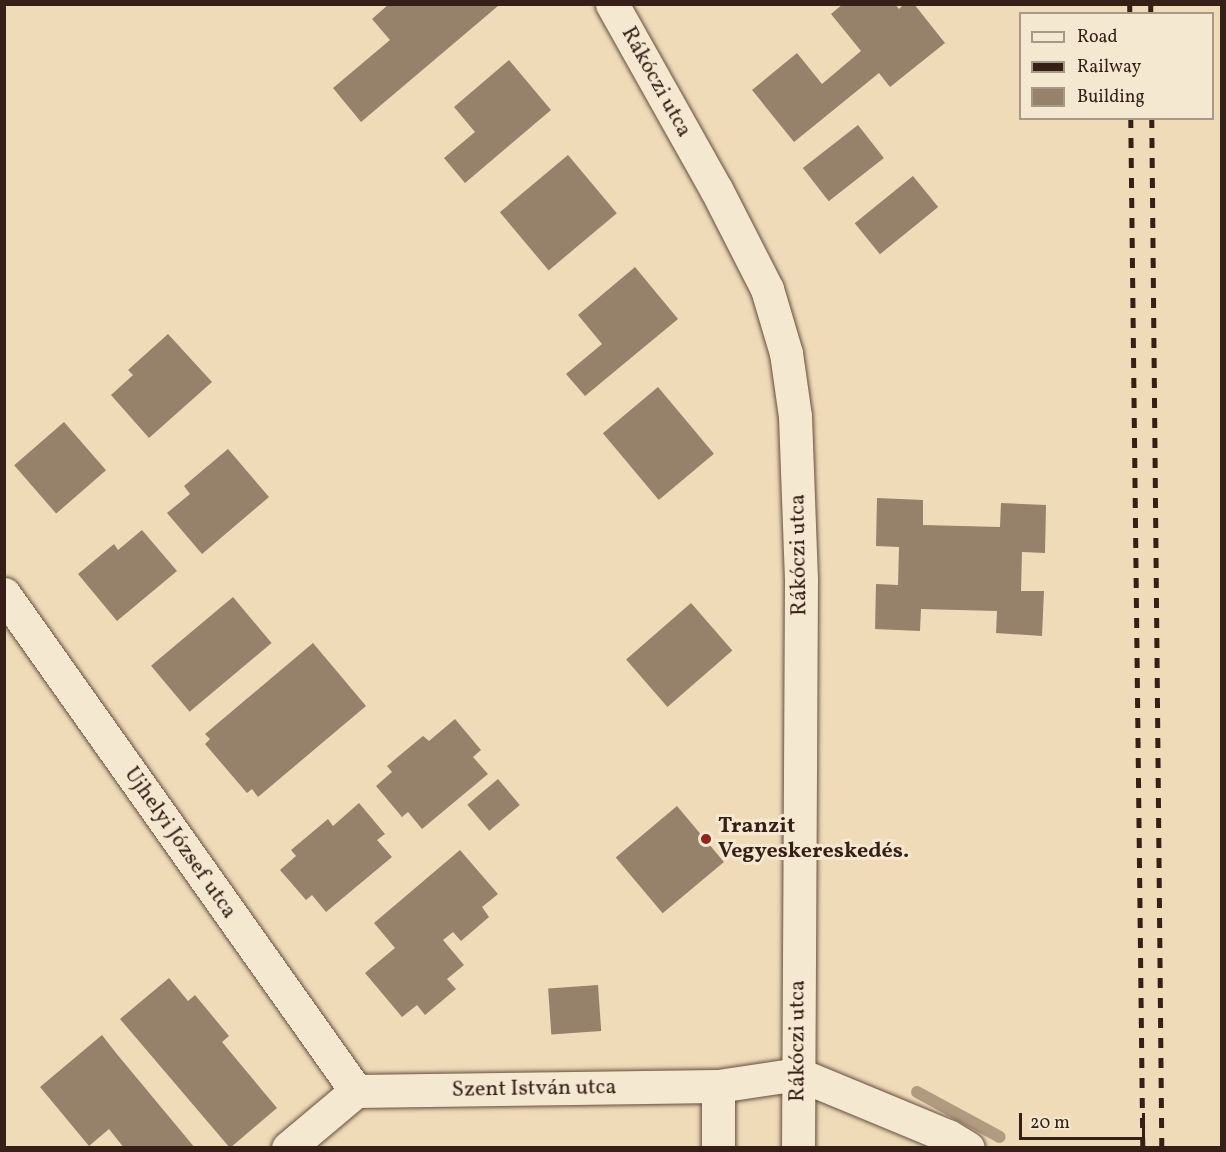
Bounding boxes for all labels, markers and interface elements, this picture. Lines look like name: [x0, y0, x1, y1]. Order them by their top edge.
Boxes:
legend: [1019, 12, 1214, 120]
street label: Rákóczi utca: [615, 22, 697, 142]
text: Road: [1077, 25, 1118, 50]
text: Railway: [1077, 55, 1141, 80]
text: Building: [1077, 85, 1145, 110]
street label: Rákóczi utca: [785, 494, 813, 616]
street label: Ujhelyi József utca: [119, 763, 241, 923]
place label: Tranzit Vegyeskereskedés.: [718, 813, 909, 864]
marker: Tranzit Vegyeskereskedés.: [699, 832, 713, 846]
street label: Rákóczi utca: [785, 980, 811, 1102]
street label: Szent István utca: [451, 1074, 617, 1104]
scale bar: [1022, 1101, 1148, 1139]
text: 20 m: [1030, 1111, 1070, 1136]

